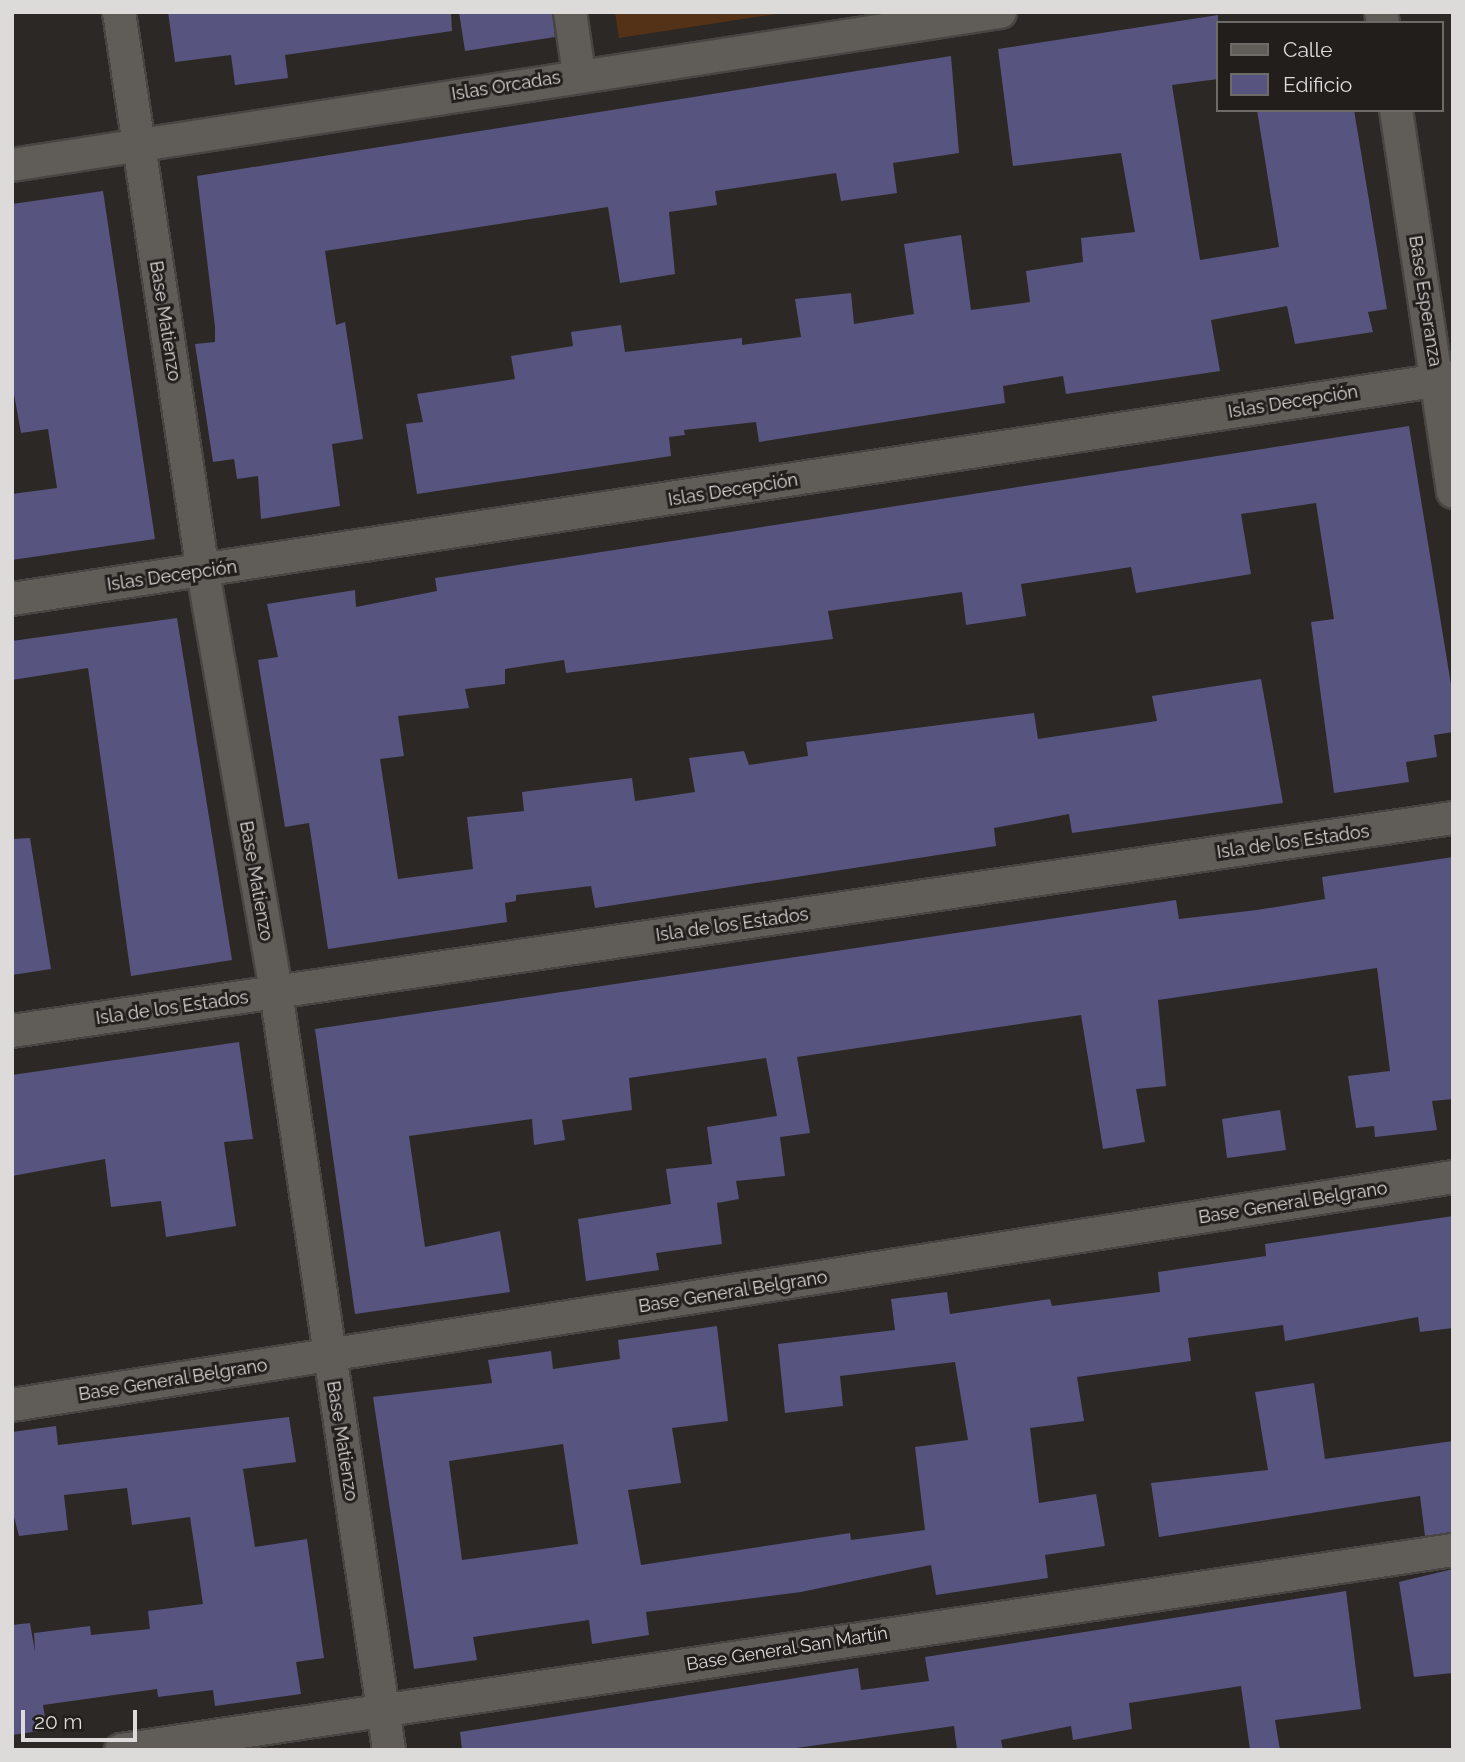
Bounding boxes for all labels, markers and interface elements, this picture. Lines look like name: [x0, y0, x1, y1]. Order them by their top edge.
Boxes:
legend: [1216, 21, 1444, 112]
text: Calle: [1283, 37, 1333, 62]
street label: Islas Orcadas: [450, 67, 562, 105]
text: Edificio: [1283, 72, 1352, 97]
street label: Base Esperanza: [1404, 234, 1446, 368]
street label: Base Matienzo: [145, 259, 185, 383]
street label: Islas Decepción: [1227, 381, 1359, 423]
street label: Islas Decepción: [667, 469, 799, 511]
street label: Islas Decepción: [106, 556, 238, 596]
street label: Base Matienzo: [235, 819, 277, 943]
street label: Isla de los Estados: [1215, 821, 1371, 863]
street label: Isla de los Estados: [654, 904, 810, 946]
street label: Isla de los Estados: [94, 987, 250, 1029]
street label: Base General Belgrano: [1197, 1177, 1389, 1229]
street label: Base General Belgrano: [637, 1266, 829, 1318]
street label: Base General Belgrano: [77, 1354, 269, 1406]
street label: Base Matienzo: [322, 1379, 362, 1503]
street label: Base General San Martín: [685, 1622, 889, 1676]
scale bar: [24, 1696, 140, 1740]
text: 20 m: [34, 1709, 82, 1734]

